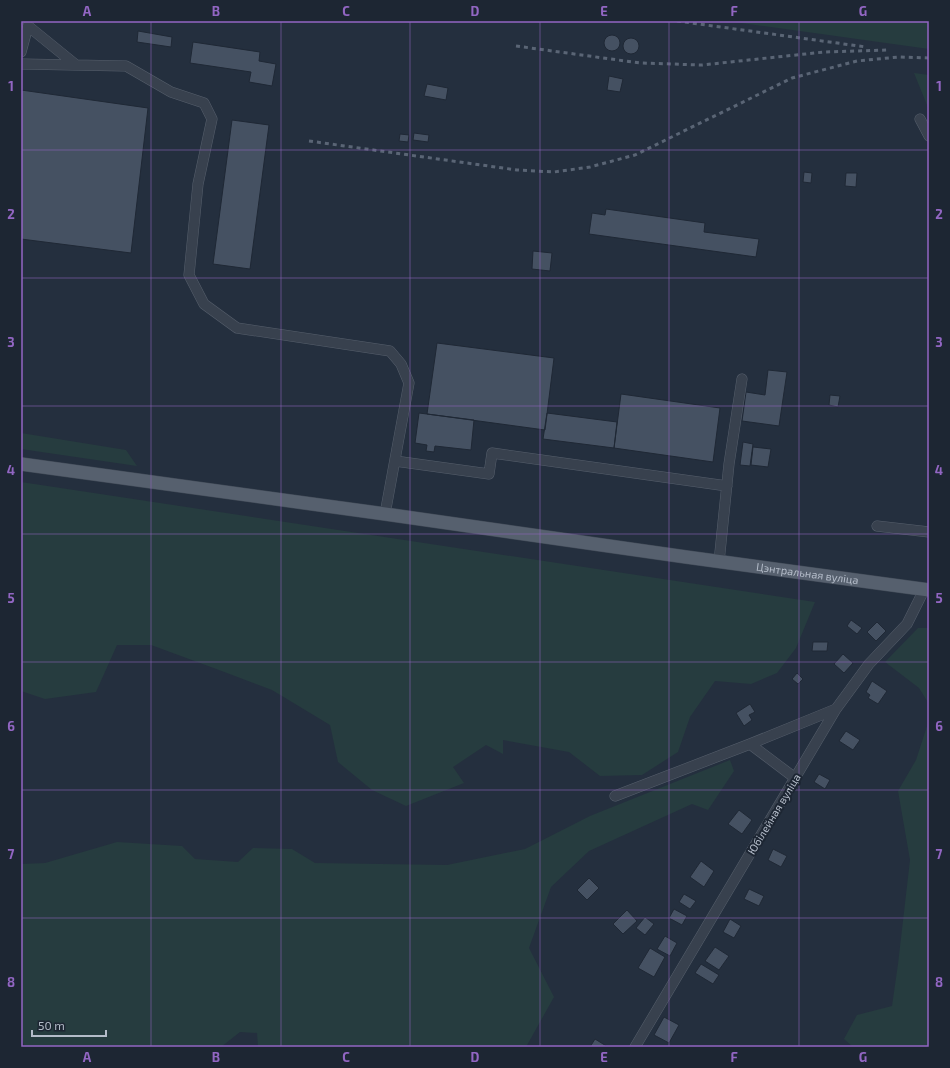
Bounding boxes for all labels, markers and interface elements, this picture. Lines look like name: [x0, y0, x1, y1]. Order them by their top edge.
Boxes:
text: A: [83, 3, 92, 19]
text: B: [212, 3, 220, 19]
text: C: [342, 3, 350, 19]
text: D: [471, 3, 480, 19]
text: E: [600, 3, 608, 19]
text: F: [730, 3, 738, 19]
text: G: [859, 3, 867, 19]
text: 1: [8, 78, 14, 94]
text: 1: [936, 78, 942, 94]
text: 2: [7, 206, 15, 222]
text: 2: [935, 206, 943, 222]
text: 3: [7, 334, 15, 350]
text: 3: [935, 334, 943, 350]
text: 4: [7, 462, 15, 478]
text: 4: [935, 462, 943, 478]
street label: Цэнтральная вуліца: [755, 560, 860, 586]
text: 5: [7, 590, 15, 606]
text: 5: [935, 590, 943, 606]
text: 6: [7, 718, 15, 734]
text: 6: [935, 718, 943, 734]
street label: Юбілейная вуліца: [744, 771, 804, 857]
text: 7: [8, 846, 15, 862]
text: 7: [936, 846, 943, 862]
text: 8: [7, 974, 15, 990]
text: 8: [935, 974, 943, 990]
scale bar: [32, 1012, 106, 1038]
text: 50 m: [38, 1018, 65, 1032]
text: A: [83, 1049, 92, 1065]
text: B: [212, 1049, 220, 1065]
text: C: [342, 1049, 350, 1065]
text: D: [471, 1049, 480, 1065]
text: E: [600, 1049, 608, 1065]
text: F: [730, 1049, 738, 1065]
text: G: [859, 1049, 867, 1065]

